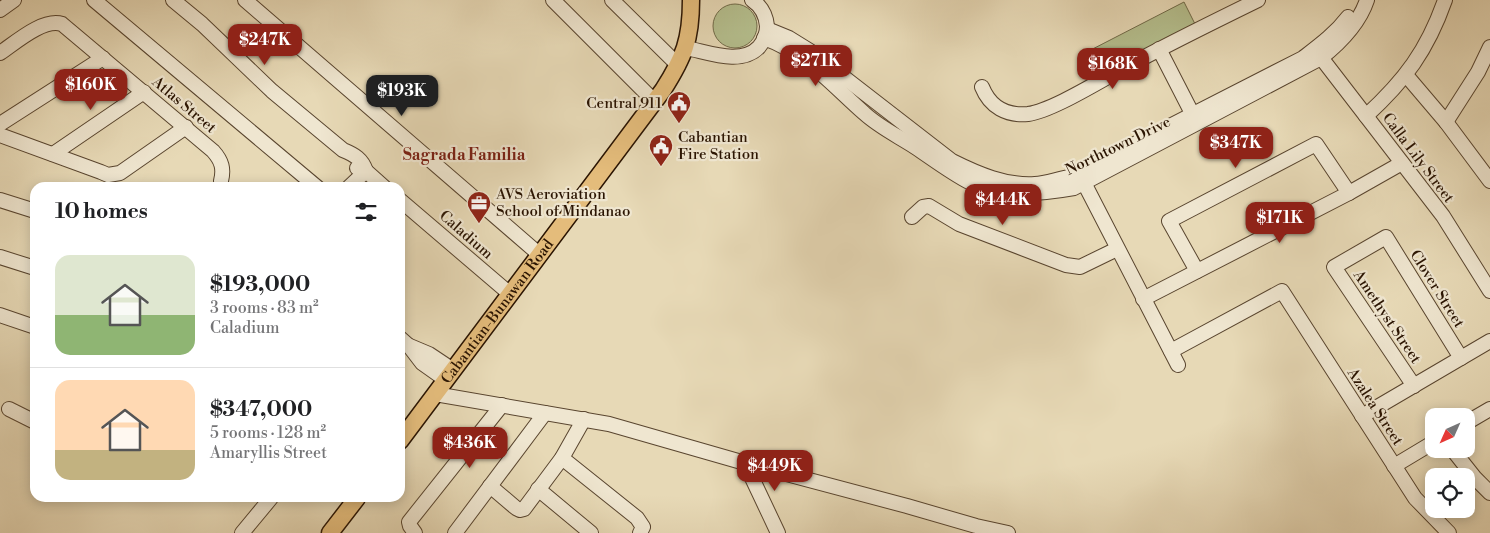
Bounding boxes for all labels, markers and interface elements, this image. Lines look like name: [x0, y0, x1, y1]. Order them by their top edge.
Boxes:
pin: $247K: [230, 23, 300, 66]
text: $247K: [239, 30, 291, 50]
pin: $271K: [781, 44, 851, 87]
pin: $168K: [1078, 48, 1148, 90]
text: $271K: [791, 51, 841, 71]
text: $168K: [1088, 54, 1138, 74]
pin: $160K: [56, 68, 126, 111]
street label: Atlas Street: [147, 72, 221, 138]
pin: $193K: [367, 74, 437, 117]
text: $160K: [65, 75, 117, 95]
text: $193K: [377, 81, 427, 101]
public building icon: Central 911: [666, 90, 692, 124]
place label: Central 911: [586, 94, 663, 113]
street label: Calla Lily Street: [1378, 109, 1458, 207]
street label: Northtown Drive: [1062, 112, 1174, 180]
pin: $347K: [1201, 126, 1271, 169]
place label: Cabantian Fire Station: [678, 128, 759, 164]
public building icon: Cabantian Fire Station: [648, 133, 674, 167]
text: $347K: [1210, 133, 1262, 153]
district label: Sagrada Familia: [403, 145, 526, 165]
pin: $444K: [968, 184, 1038, 226]
place label: AVS Aeroviation School of Mindanao: [495, 185, 630, 221]
office icon: AVS Aeroviation School of Mindanao: [466, 190, 492, 224]
text: $444K: [975, 190, 1031, 210]
icon: filters: [352, 198, 380, 226]
text: 10 homes: [55, 199, 148, 225]
pin: $171K: [1245, 202, 1315, 244]
street label: Caladium: [435, 206, 497, 264]
text: $171K: [1257, 208, 1303, 228]
street label: Cabantian-Bunawan Road: [437, 235, 558, 388]
street label: Clover Street: [1406, 247, 1469, 332]
street label: Amethyst Street: [1348, 266, 1426, 368]
text: $193,000: [210, 272, 310, 298]
icon: home: [95, 275, 155, 335]
text: 3 rooms · 83 m²: [210, 298, 319, 318]
text: Caladium: [210, 318, 279, 338]
street label: Azalea Street: [1342, 364, 1407, 450]
text: $347,000: [210, 397, 312, 423]
icon: home: [95, 400, 155, 460]
north arrow: [1425, 408, 1475, 458]
map controls: [1425, 408, 1475, 518]
text: 5 rooms · 128 m²: [210, 423, 326, 443]
pin: $436K: [435, 426, 505, 469]
text: $436K: [444, 433, 496, 453]
text: Amaryllis Street: [210, 443, 327, 463]
pin: $449K: [740, 450, 810, 492]
text: $449K: [748, 456, 802, 476]
button: locate: [1425, 468, 1475, 518]

